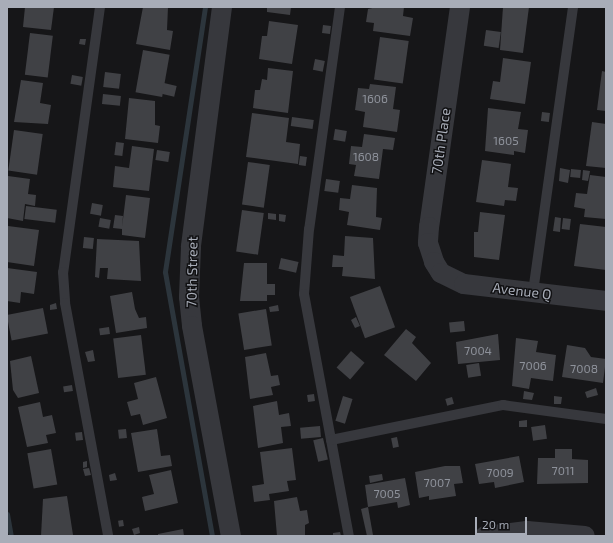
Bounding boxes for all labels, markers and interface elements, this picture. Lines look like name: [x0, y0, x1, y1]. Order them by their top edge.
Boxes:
house number: 1606: [362, 92, 388, 106]
street label: 70th Place: [428, 107, 454, 175]
house number: 1605: [493, 134, 519, 148]
house number: 1608: [353, 150, 379, 164]
street label: 70th Street: [183, 236, 201, 308]
street label: Avenue Q: [491, 279, 553, 303]
house number: 7004: [464, 344, 492, 358]
house number: 7006: [519, 359, 547, 373]
house number: 7008: [570, 362, 598, 376]
house number: 7011: [552, 464, 574, 478]
house number: 7009: [486, 466, 514, 480]
house number: 7007: [424, 476, 450, 490]
house number: 7005: [373, 487, 401, 501]
scale bar: [477, 509, 529, 535]
text: 20 m: [482, 517, 509, 531]

